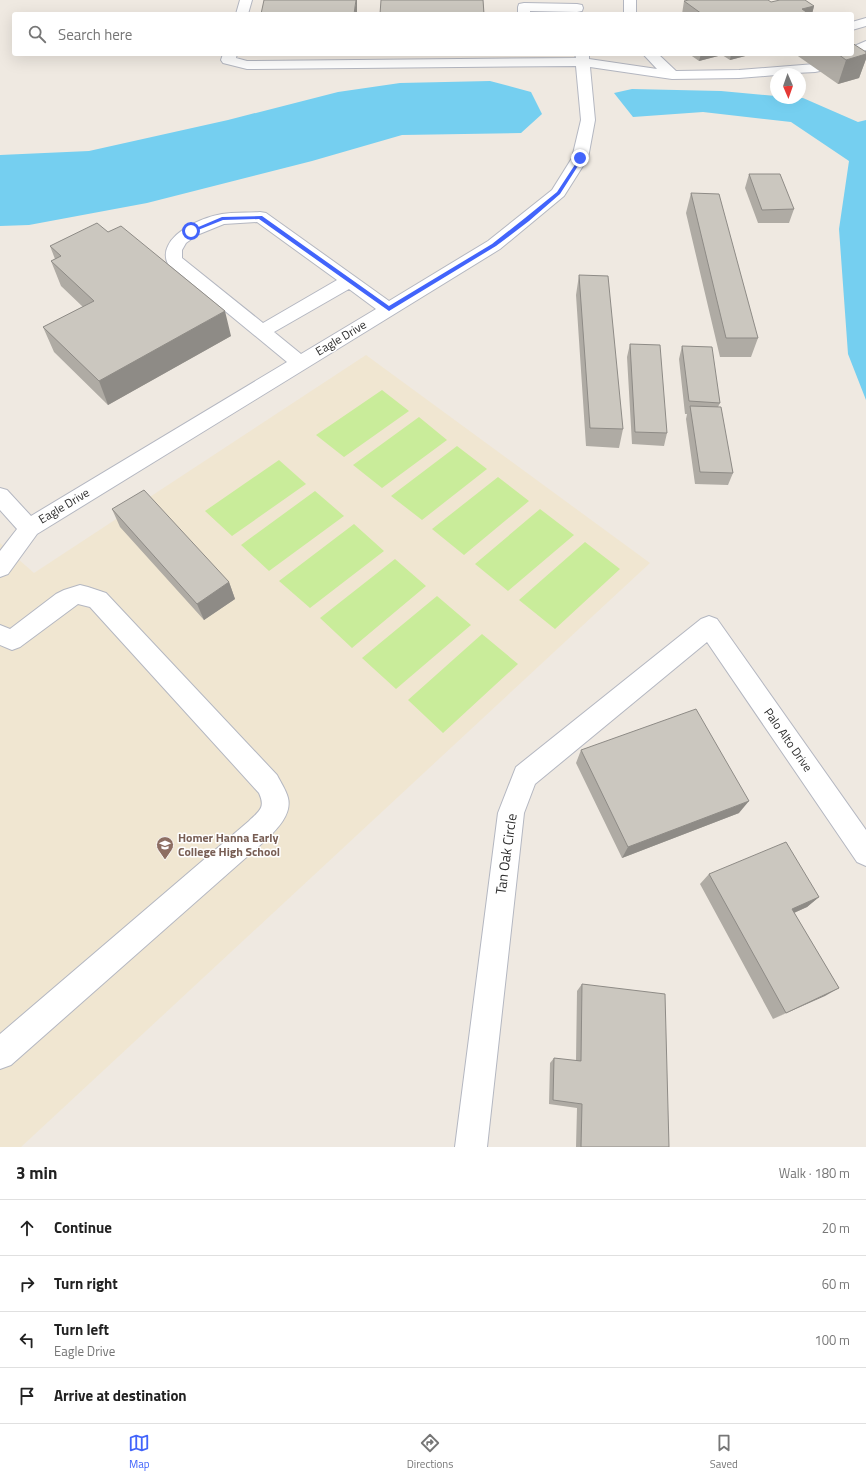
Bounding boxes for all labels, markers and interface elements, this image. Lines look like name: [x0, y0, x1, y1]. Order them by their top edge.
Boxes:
search box: [12, 12, 854, 56]
icon: search: [26, 23, 48, 45]
text: Search here: [58, 23, 132, 46]
north arrow: [770, 68, 806, 104]
route end: [571, 149, 589, 167]
route start: [182, 222, 200, 240]
street label: Eagle Drive: [312, 315, 370, 360]
street label: Eagle Drive: [35, 483, 93, 528]
street label: Palo Alto Drive: [759, 704, 817, 776]
street label: Tan Oak Circle: [489, 812, 522, 896]
place label: Homer Hanna Early College High School: [178, 828, 280, 861]
school or university icon: Homer Hanna Early College High School: [155, 835, 175, 860]
text: 3 min: [16, 1160, 57, 1186]
text: Walk · 180 m: [779, 1163, 850, 1183]
text: Continue: [54, 1216, 112, 1239]
icon: ahead: [16, 1217, 38, 1239]
text: 20 m: [822, 1218, 850, 1238]
text: Turn right: [54, 1272, 118, 1295]
icon: right: [16, 1273, 38, 1295]
text: 60 m: [822, 1274, 850, 1294]
text: Turn left: [54, 1318, 109, 1341]
icon: left: [16, 1329, 38, 1351]
text: 100 m: [814, 1330, 850, 1350]
text: Eagle Drive: [54, 1341, 115, 1361]
text: Arrive at destination: [54, 1384, 187, 1407]
icon: arrive: [16, 1385, 38, 1407]
tab: Map: [128, 1432, 150, 1472]
tab: Directions: [407, 1432, 453, 1472]
tab: Saved: [710, 1432, 738, 1472]

